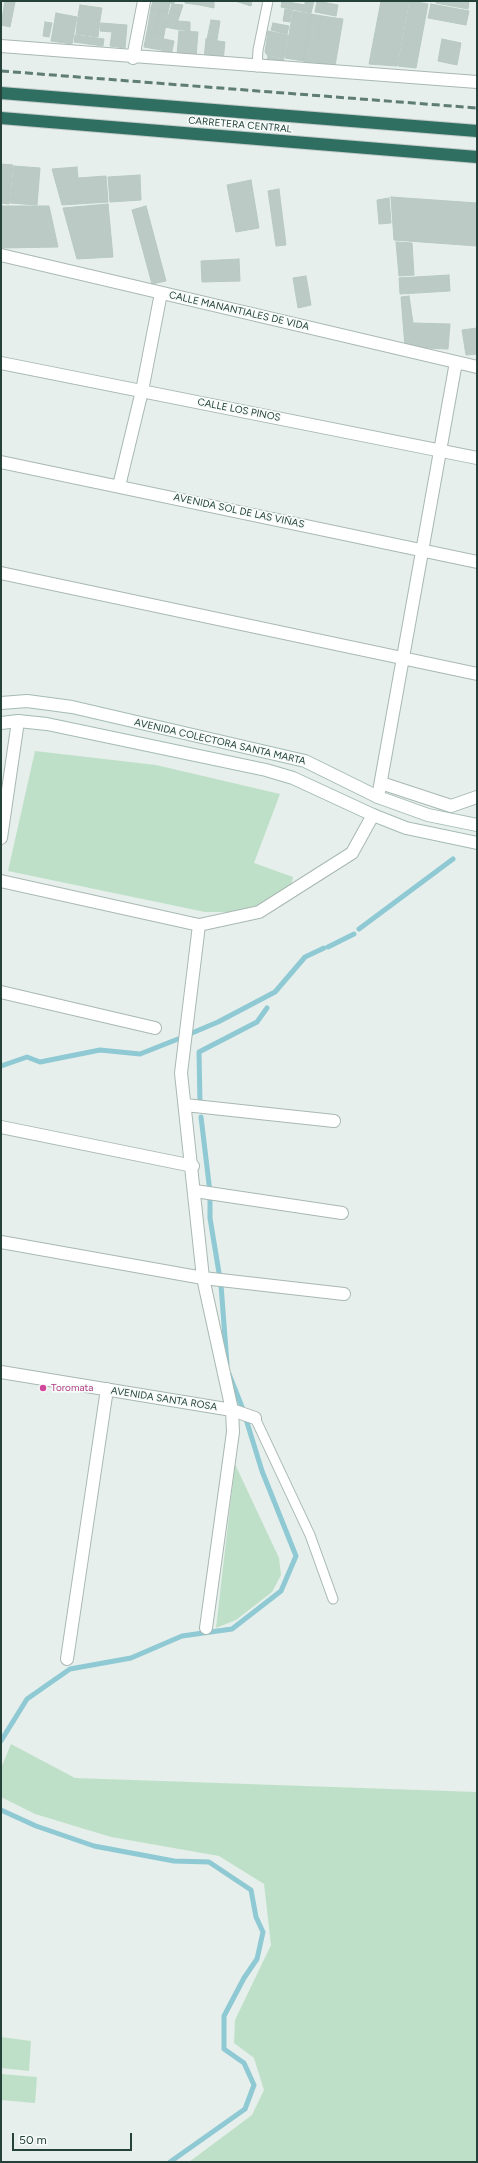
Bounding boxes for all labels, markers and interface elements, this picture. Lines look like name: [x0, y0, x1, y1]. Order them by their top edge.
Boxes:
street label: CARRETERA CENTRAL: [188, 114, 292, 136]
street label: CALLE MANANTIALES DE VIDA: [168, 289, 310, 333]
street label: CALLE LOS PINOS: [196, 396, 282, 424]
street label: AVENIDA SOL DE LAS VIÑAS: [172, 491, 306, 531]
street label: AVENIDA COLECTORA SANTA MARTA: [133, 716, 307, 768]
place label: Toromata: [51, 1382, 93, 1394]
marker: Toromata: [38, 1383, 48, 1393]
street label: AVENIDA SANTA ROSA: [110, 1385, 218, 1413]
scale bar: [14, 2125, 134, 2151]
text: 50 m: [19, 2133, 47, 2147]

